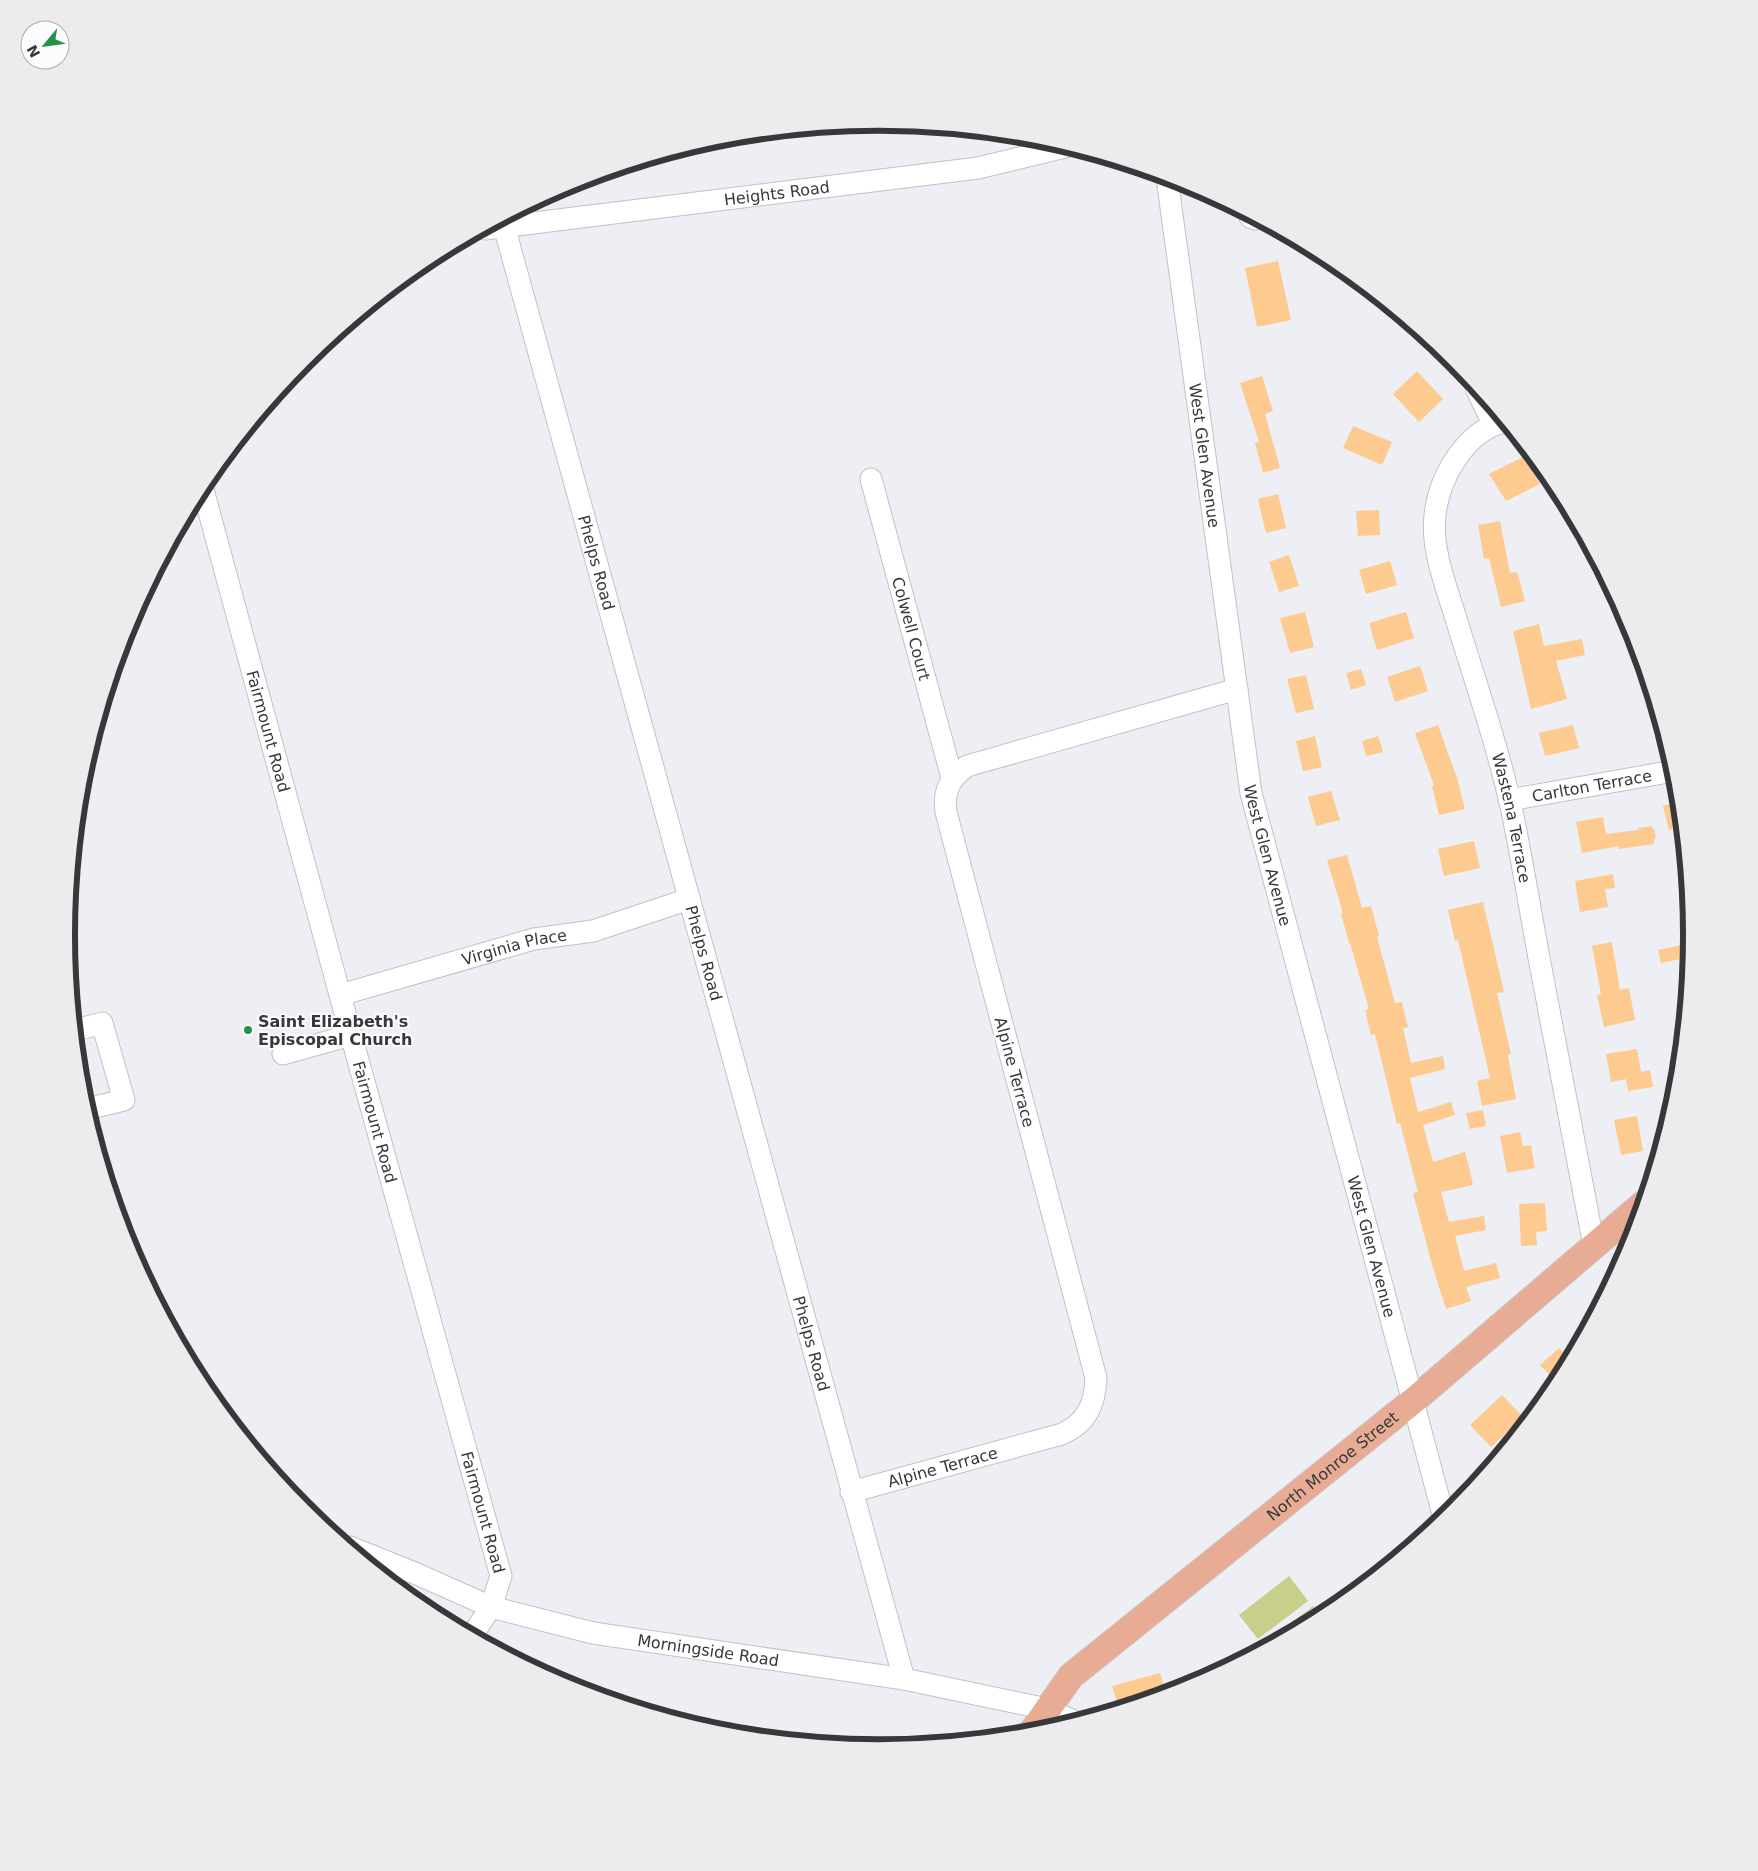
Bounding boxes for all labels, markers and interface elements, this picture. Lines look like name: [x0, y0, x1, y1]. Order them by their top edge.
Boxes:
north arrow: [20, 20, 70, 70]
text: N: [24, 42, 43, 60]
street label: Heights Road: [723, 177, 831, 209]
street label: West Glen Avenue: [1185, 382, 1224, 529]
street label: Phelps Road: [574, 513, 618, 612]
street label: Colwell Court: [888, 575, 934, 683]
street label: Fairmount Road: [242, 668, 294, 794]
street label: Wastena Terrace: [1488, 751, 1534, 884]
street label: Carlton Terrace: [1530, 766, 1653, 806]
street label: West Glen Avenue: [1240, 783, 1295, 928]
street label: Phelps Road: [681, 903, 726, 1003]
street label: Virginia Place: [460, 926, 568, 969]
place label: Saint Elizabeth's Episcopal Church: [258, 1012, 412, 1049]
street label: Alpine Terrace: [991, 1015, 1038, 1129]
marker: Saint Elizabeth's Episcopal Church: [242, 1024, 254, 1036]
street label: Fairmount Road: [349, 1059, 401, 1185]
street label: West Glen Avenue: [1343, 1174, 1399, 1320]
street label: Phelps Road: [789, 1294, 833, 1393]
street label: North Monroe Street: [1263, 1408, 1402, 1525]
street label: Alpine Terrace: [886, 1443, 1000, 1491]
street label: Fairmount Road: [457, 1449, 509, 1575]
street label: Morningside Road: [636, 1631, 780, 1670]

